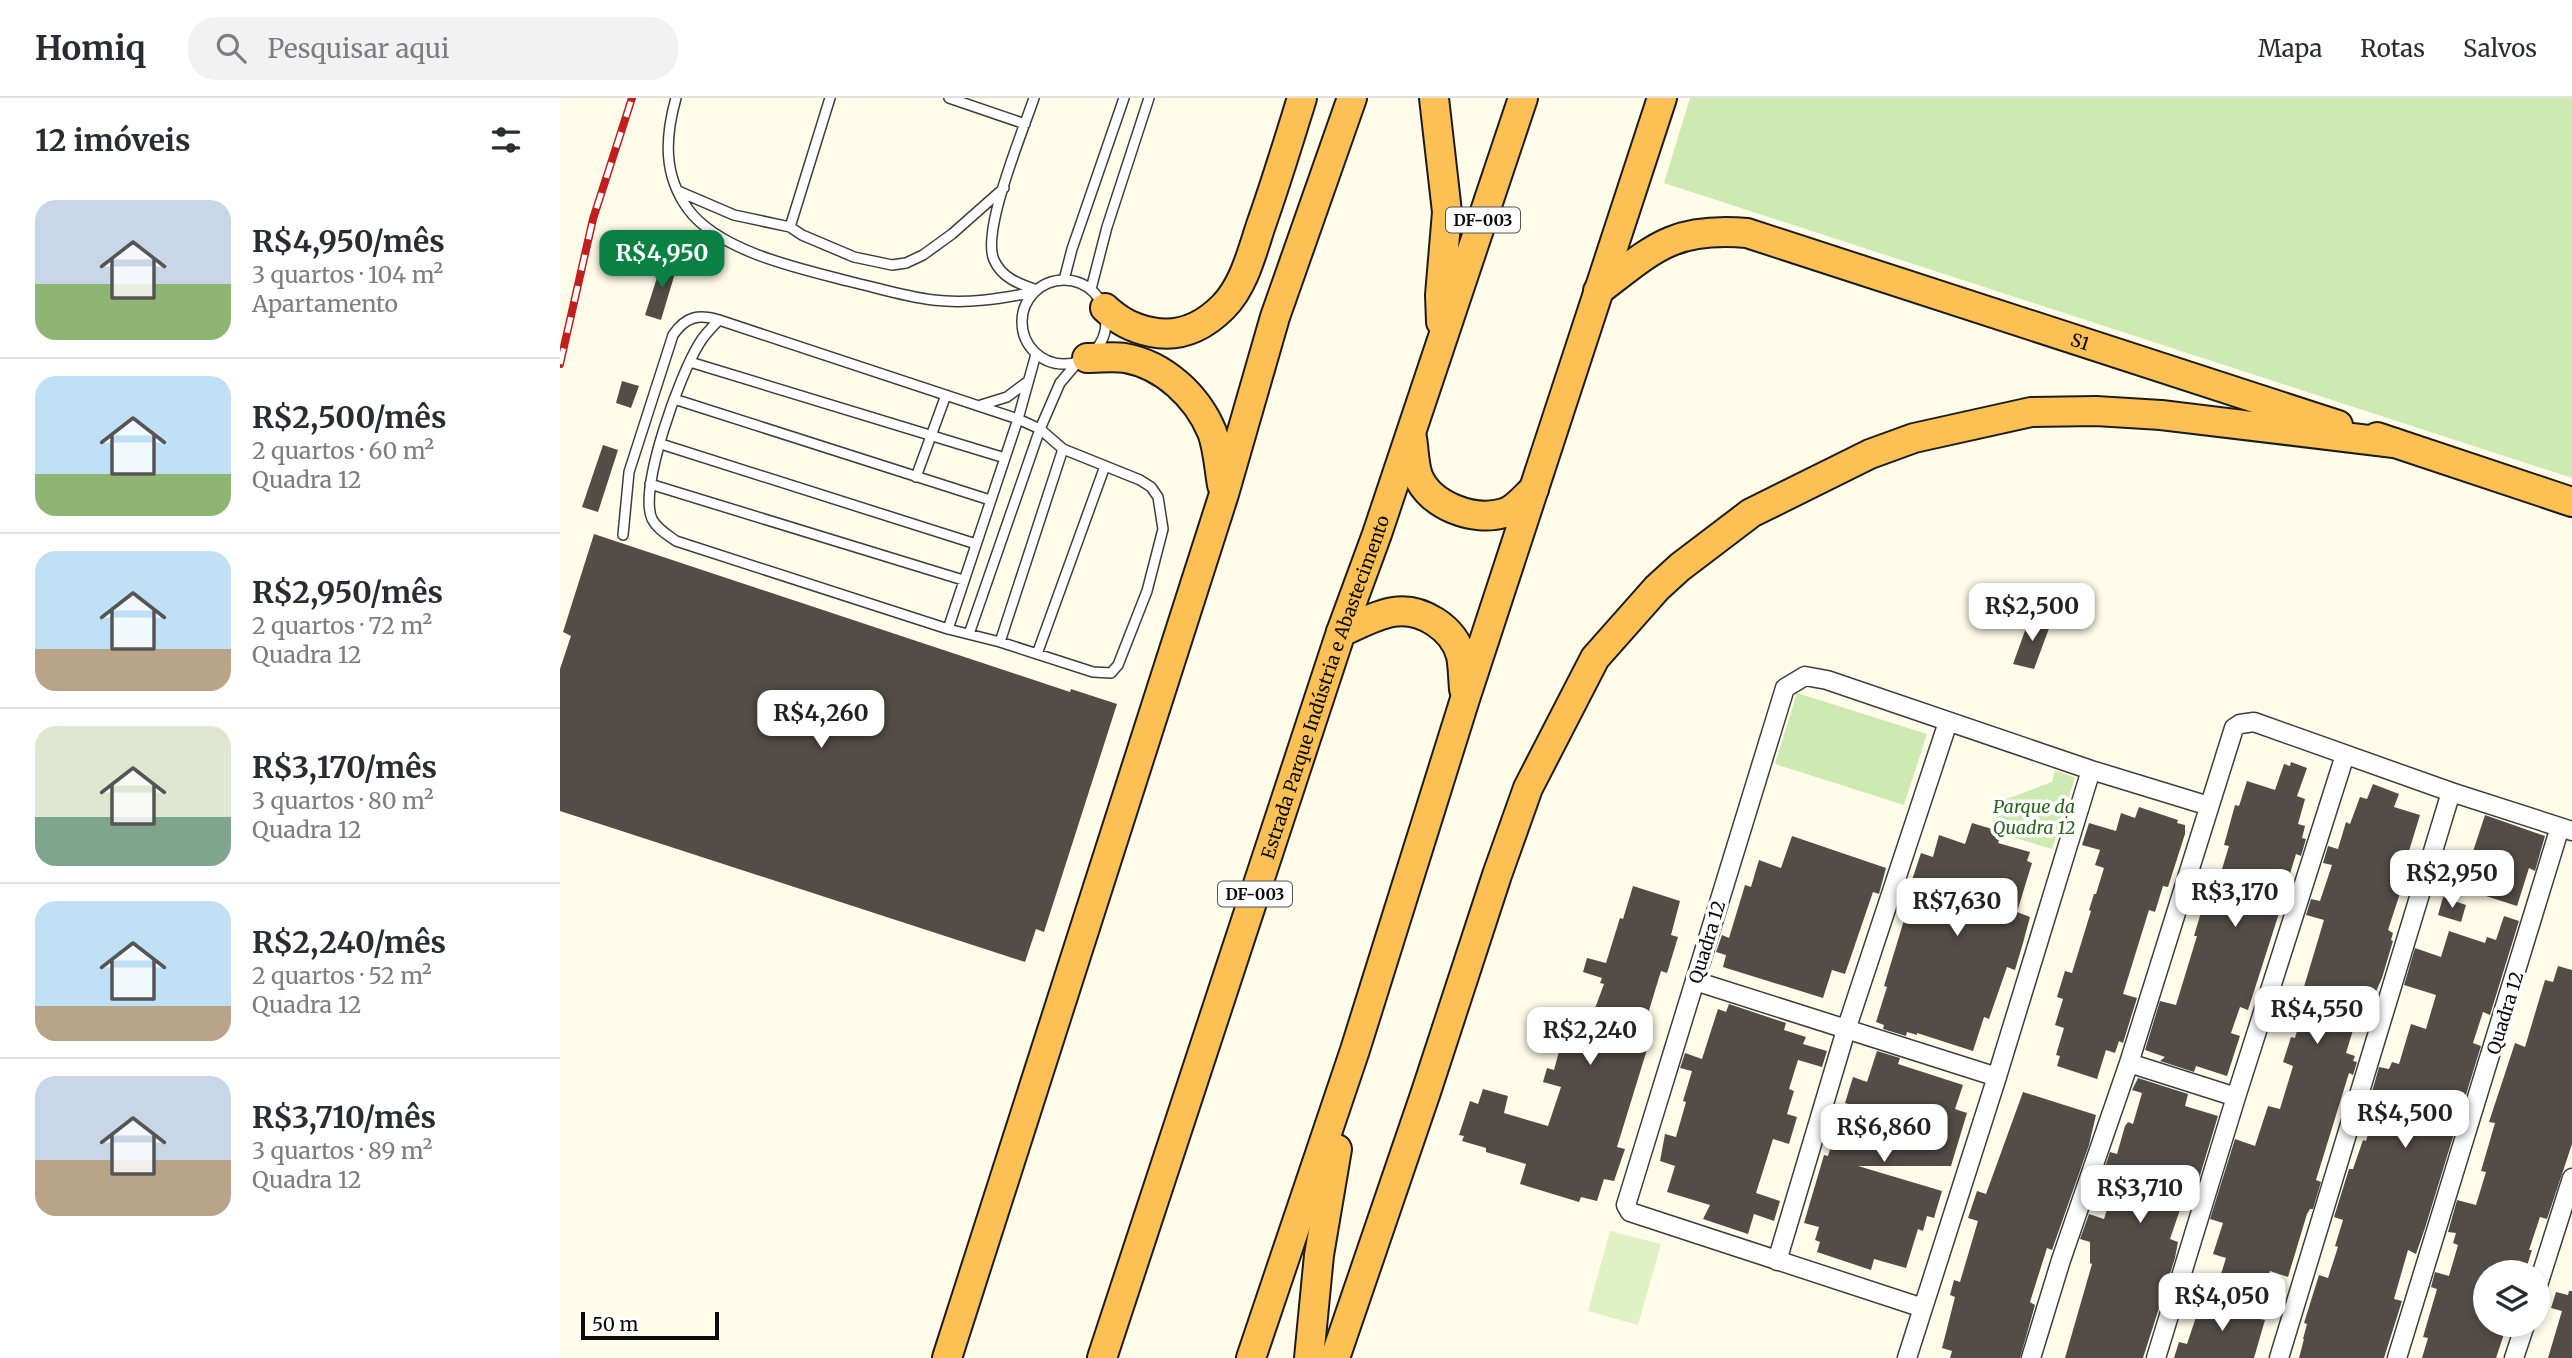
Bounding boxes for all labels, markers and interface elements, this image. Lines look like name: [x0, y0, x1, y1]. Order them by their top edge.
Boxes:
search box: [188, 17, 678, 80]
text: Homiq: [35, 28, 146, 69]
icon: search: [212, 29, 250, 67]
text: Pesquisar aqui: [268, 32, 449, 65]
text: Mapa: [2258, 33, 2322, 64]
text: Rotas: [2360, 33, 2425, 64]
text: Salvos: [2463, 33, 2537, 64]
text: 12 imóveis: [35, 121, 191, 159]
icon: filters: [487, 121, 525, 159]
road number: DF-003: [1446, 208, 1520, 232]
text: R$4,950/mês: [252, 222, 445, 260]
icon: home: [91, 228, 175, 312]
pin: R$4,950: [597, 230, 727, 290]
text: R$4,950: [615, 238, 709, 267]
text: 3 quartos · 104 m²: [252, 260, 443, 289]
text: Apartamento: [252, 289, 398, 318]
street label: S1: [2068, 327, 2092, 355]
text: R$2,500/mês: [252, 398, 446, 436]
icon: home: [91, 404, 175, 488]
text: 2 quartos · 60 m²: [252, 436, 434, 465]
text: Quadra 12: [252, 465, 361, 494]
street label: Estrada Parque Indústria e Abastecimento: [1256, 512, 1394, 862]
text: R$2,950/mês: [252, 573, 443, 611]
icon: home: [91, 579, 175, 663]
pin: R$2,500: [1967, 584, 2097, 643]
text: R$2,500: [1985, 591, 2079, 620]
text: 2 quartos · 72 m²: [252, 611, 432, 640]
text: Quadra 12: [252, 640, 361, 669]
pin: R$4,260: [756, 690, 886, 750]
text: R$4,260: [773, 698, 869, 727]
text: R$3,170/mês: [252, 748, 437, 786]
icon: home: [91, 754, 175, 838]
text: 3 quartos · 80 m²: [252, 786, 434, 815]
park label: Parque da Quadra 12: [1993, 795, 2075, 839]
text: Quadra 12: [252, 815, 361, 844]
pin: R$2,950: [2387, 850, 2517, 910]
text: R$2,950: [2406, 858, 2498, 887]
pin: R$3,170: [2170, 870, 2300, 929]
text: R$3,170: [2191, 877, 2279, 906]
pin: R$7,630: [1892, 878, 2022, 938]
road number: DF-003: [1218, 881, 1292, 906]
text: R$7,630: [1913, 886, 2002, 915]
street label: Quadra 12: [1683, 898, 1731, 986]
text: R$2,240/mês: [252, 923, 446, 961]
icon: home: [91, 929, 175, 1013]
text: 2 quartos · 52 m²: [252, 961, 432, 990]
street label: Quadra 12: [2481, 969, 2529, 1057]
pin: R$4,550: [2252, 986, 2382, 1046]
text: Quadra 12: [252, 990, 361, 1019]
text: R$4,550: [2271, 994, 2363, 1023]
pin: R$2,240: [1525, 1007, 1655, 1067]
text: R$2,240: [1543, 1015, 1637, 1044]
pin: R$4,500: [2340, 1090, 2470, 1150]
text: R$3,710/mês: [252, 1098, 436, 1136]
text: R$4,500: [2357, 1098, 2453, 1127]
icon: home: [91, 1104, 175, 1188]
pin: R$6,860: [1819, 1104, 1949, 1164]
text: R$6,860: [1837, 1112, 1931, 1141]
text: 3 quartos · 89 m²: [252, 1136, 432, 1165]
text: Quadra 12: [252, 1165, 361, 1194]
pin: R$3,710: [2075, 1166, 2205, 1225]
text: R$3,710: [2097, 1173, 2183, 1202]
map controls: [2473, 1260, 2550, 1337]
button: layers: [2473, 1260, 2550, 1337]
pin: R$4,050: [2157, 1274, 2287, 1333]
text: R$4,050: [2175, 1281, 2269, 1310]
scale bar: [581, 1309, 719, 1341]
text: 50 m: [592, 1312, 638, 1336]

